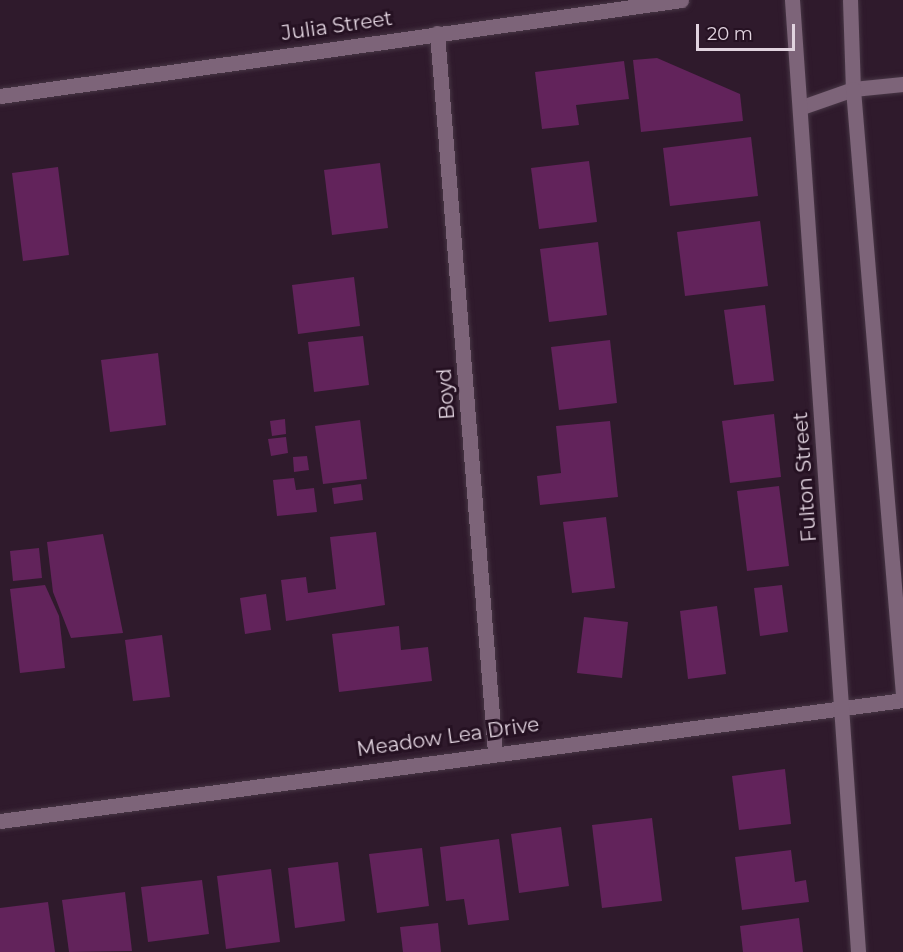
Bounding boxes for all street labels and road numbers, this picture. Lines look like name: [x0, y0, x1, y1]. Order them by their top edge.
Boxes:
street label: Julia Street: [280, 6, 394, 46]
street label: Boyd: [432, 368, 460, 420]
street label: Fulton Street: [788, 411, 822, 543]
street label: Meadow Lea Drive: [355, 712, 541, 762]

